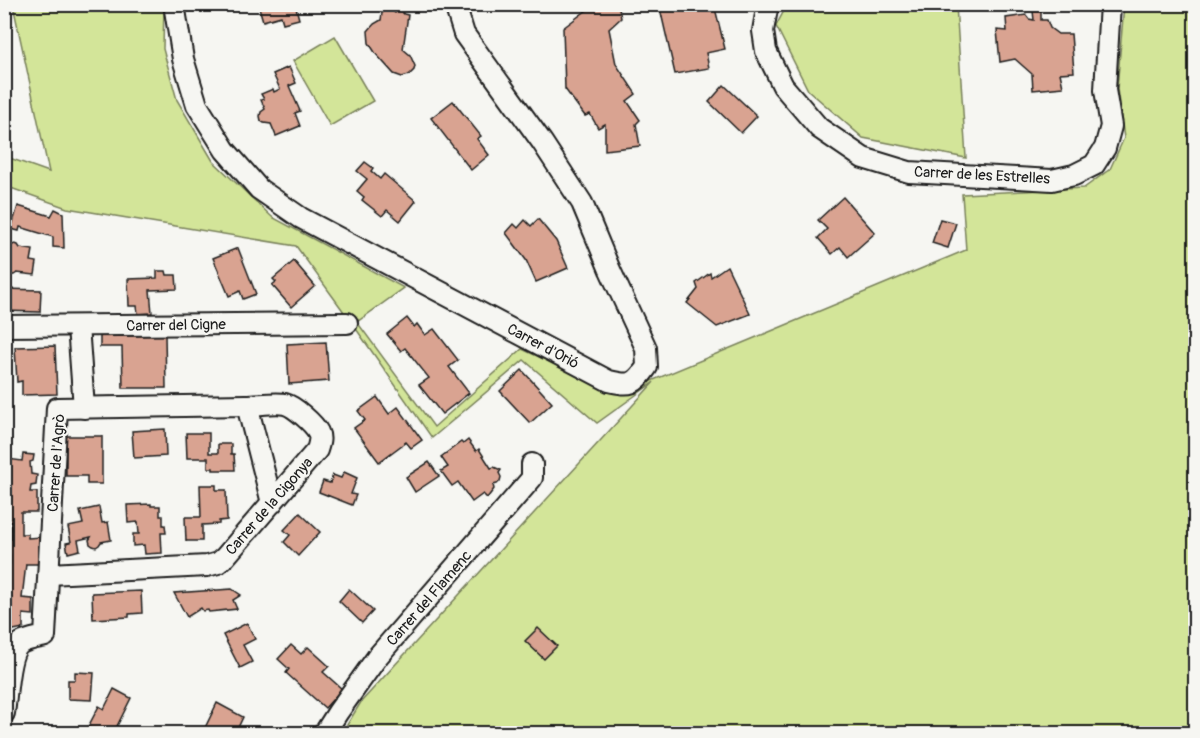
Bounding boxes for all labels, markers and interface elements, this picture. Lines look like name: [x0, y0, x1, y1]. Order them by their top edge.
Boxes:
street label: Carrer de les Estrelles: [914, 162, 1051, 189]
street label: Carrer del Cigne: [126, 315, 227, 336]
street label: Carrer d'Orió: [504, 320, 582, 373]
street label: Carrer de l'Agrò: [44, 413, 69, 513]
street label: Carrer de la Cigonya: [222, 453, 317, 559]
street label: Carrer del Flamenc: [383, 546, 476, 650]

